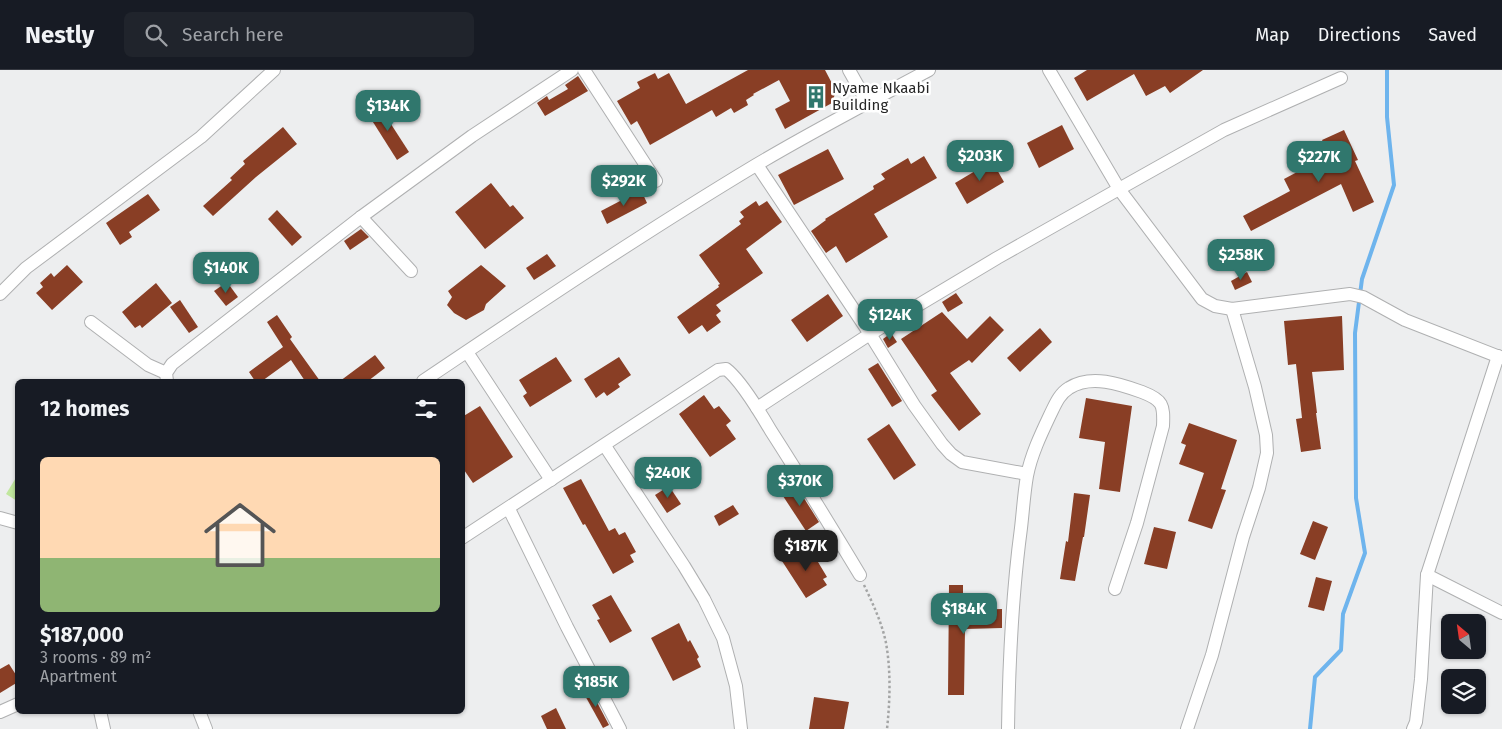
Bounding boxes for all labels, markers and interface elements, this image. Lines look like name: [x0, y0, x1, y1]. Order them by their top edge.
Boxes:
search box: [124, 12, 474, 57]
text: Nestly: [25, 21, 94, 49]
icon: search: [142, 21, 170, 49]
text: Search here: [182, 23, 284, 46]
text: Map: [1255, 24, 1290, 46]
text: Directions: [1318, 24, 1400, 46]
text: Saved: [1428, 24, 1477, 46]
place label: Nyame Nkaabi Building: [832, 79, 930, 114]
building icon: Nyame Nkaabi Building: [803, 84, 829, 110]
pin: $134K: [353, 90, 423, 132]
text: $134K: [366, 96, 410, 115]
pin: $203K: [945, 140, 1015, 182]
pin: $227K: [1284, 140, 1354, 183]
text: $203K: [958, 146, 1002, 165]
text: $227K: [1298, 147, 1340, 166]
pin: $292K: [589, 164, 659, 207]
text: $292K: [602, 171, 646, 190]
pin: $258K: [1206, 238, 1276, 281]
text: $258K: [1219, 245, 1263, 264]
pin: $140K: [191, 252, 261, 294]
text: $140K: [204, 258, 248, 277]
pin: $124K: [855, 298, 925, 341]
text: $124K: [869, 305, 911, 324]
icon: filters: [412, 395, 440, 423]
text: 12 homes: [40, 396, 129, 422]
pin: $240K: [633, 456, 703, 499]
text: $240K: [646, 463, 690, 482]
pin: $370K: [765, 464, 835, 507]
text: $370K: [778, 471, 822, 490]
icon: home: [195, 490, 285, 580]
pin: $187K: [771, 530, 841, 572]
text: $187K: [785, 536, 827, 555]
pin: $184K: [929, 592, 999, 635]
text: $184K: [942, 599, 986, 618]
north arrow: [1441, 614, 1486, 659]
map controls: [1441, 614, 1486, 714]
text: $187,000: [40, 622, 124, 648]
text: 3 rooms · 89 m²: [40, 648, 151, 667]
pin: $185K: [561, 666, 631, 708]
text: Apartment: [40, 667, 117, 686]
button: layers: [1441, 669, 1486, 714]
text: $185K: [574, 672, 618, 691]

